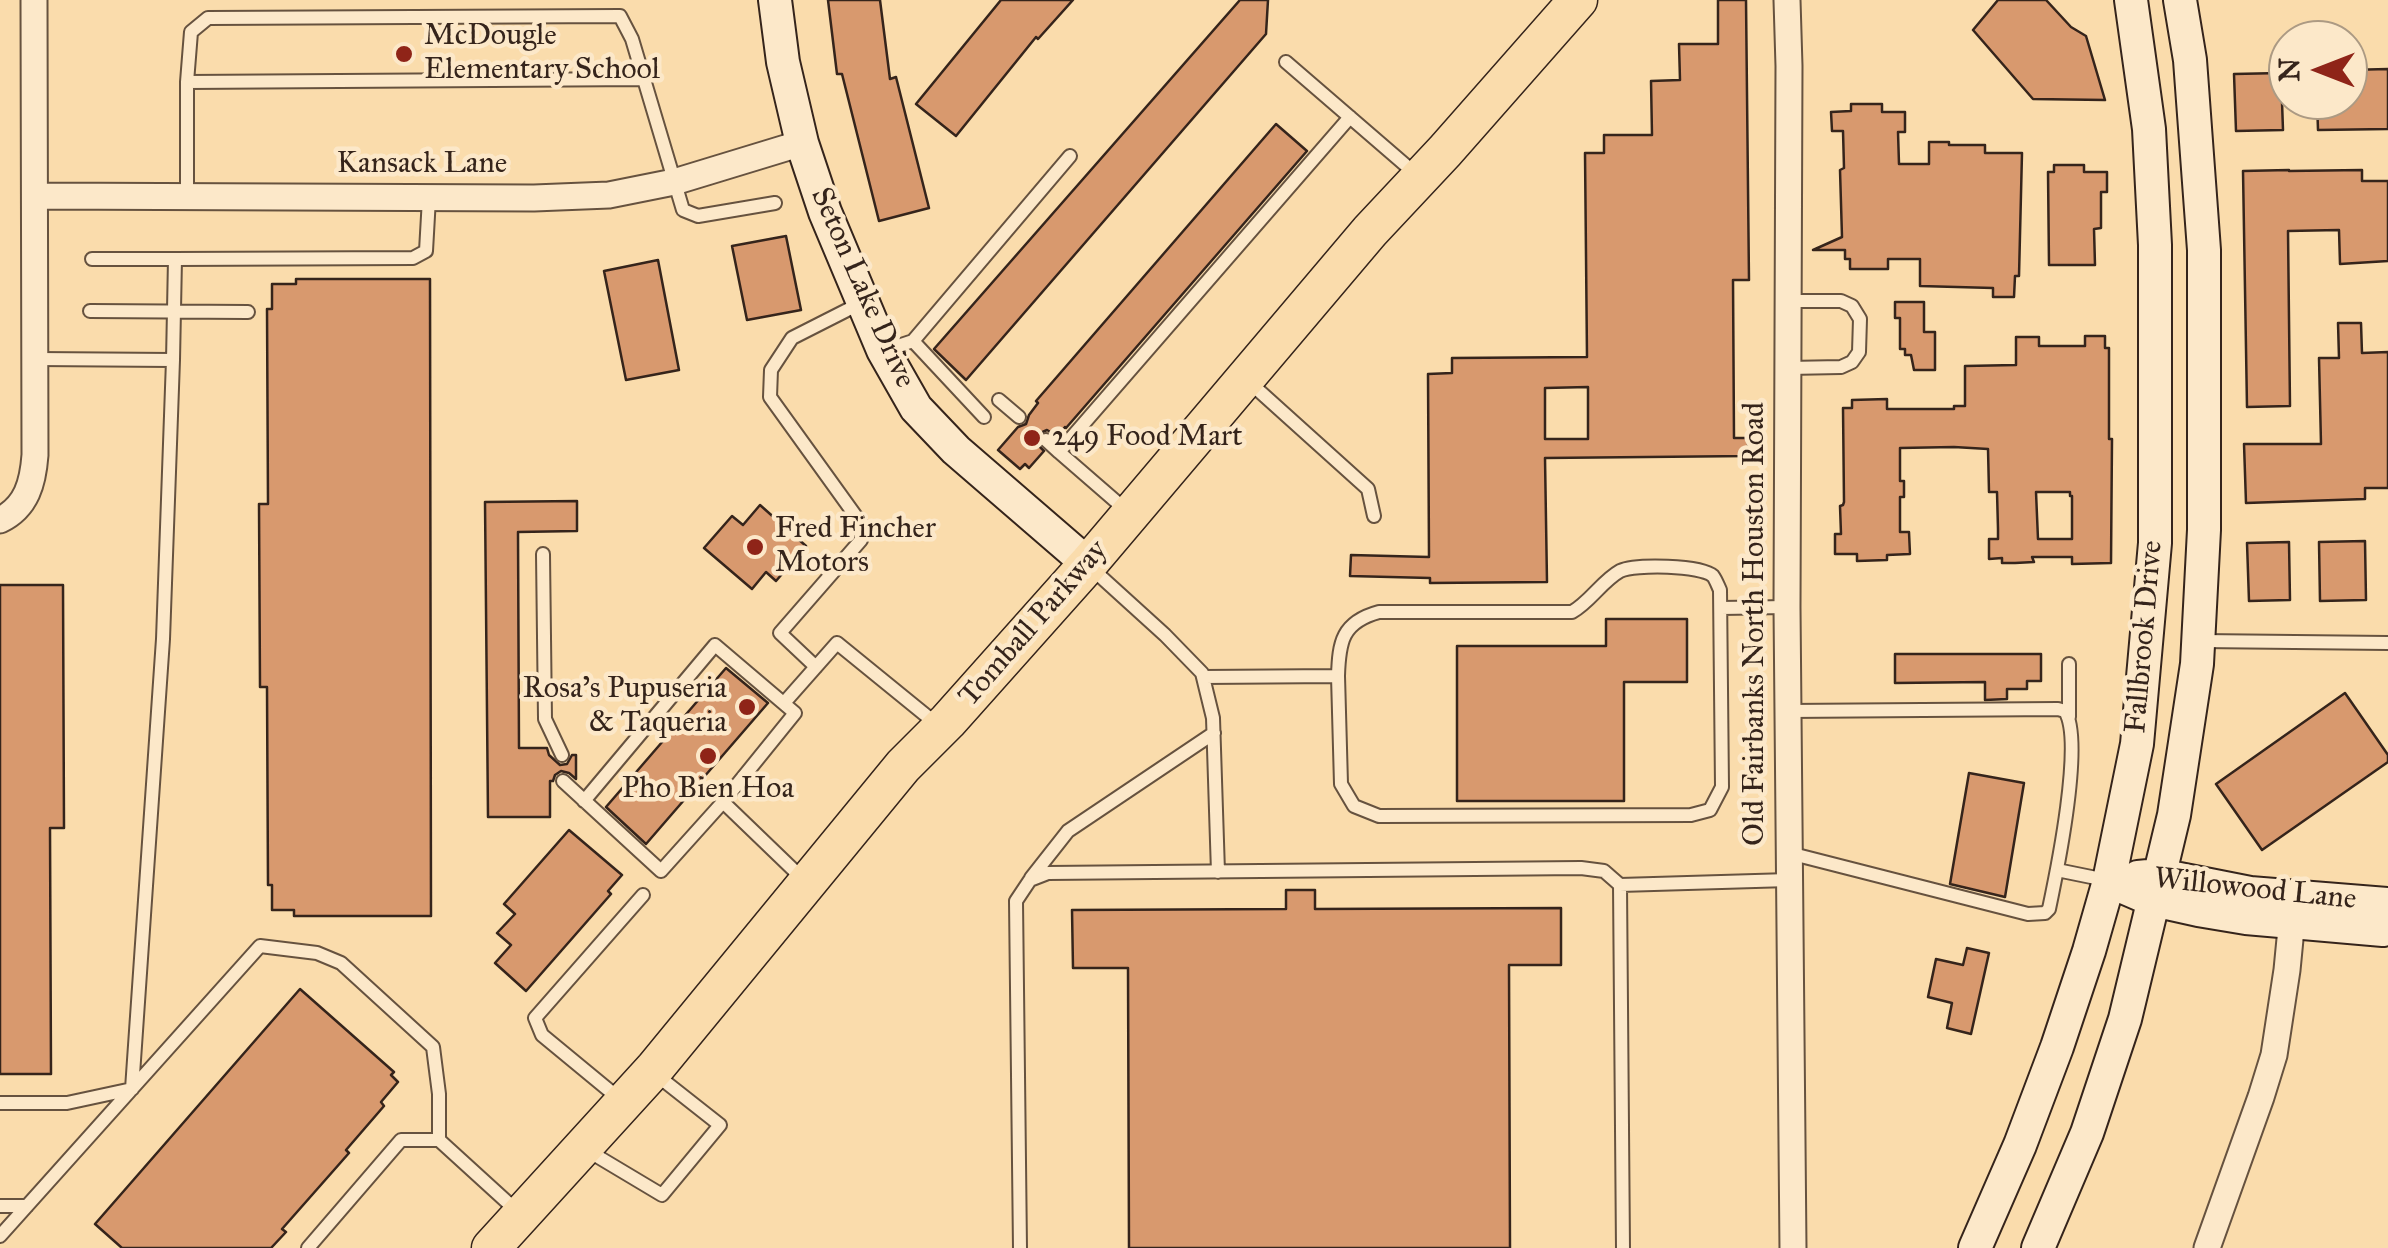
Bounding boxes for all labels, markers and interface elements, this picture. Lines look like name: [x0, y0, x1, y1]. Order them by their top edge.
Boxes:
place label: McDougle Elementary School: [424, 19, 660, 90]
north arrow: [2268, 20, 2368, 120]
marker: McDougle Elementary School: [393, 43, 415, 65]
text: N: [2272, 58, 2307, 82]
street label: Kansack Lane: [337, 147, 507, 183]
street label: Seton Lake Drive: [802, 182, 922, 394]
street label: Old Fairbanks North Houston Road: [1738, 402, 1774, 846]
place label: 249 Food Mart: [1052, 420, 1243, 456]
marker: 249 Food Mart: [1021, 427, 1043, 449]
place label: Fred Fincher Motors: [775, 512, 936, 582]
street label: Tomball Parkway: [952, 534, 1116, 714]
marker: Fred Fincher Motors: [744, 536, 766, 558]
street label: Fallbrook Drive: [2119, 539, 2171, 735]
place label: Rosa's Pupuseria & Taqueria: [523, 672, 727, 742]
marker: Rosa's Pupuseria & Taqueria: [736, 696, 758, 718]
marker: Pho Bien Hoa: [697, 745, 719, 767]
place label: Pho Bien Hoa: [622, 772, 794, 808]
street label: Willowood Lane: [2152, 861, 2358, 919]

